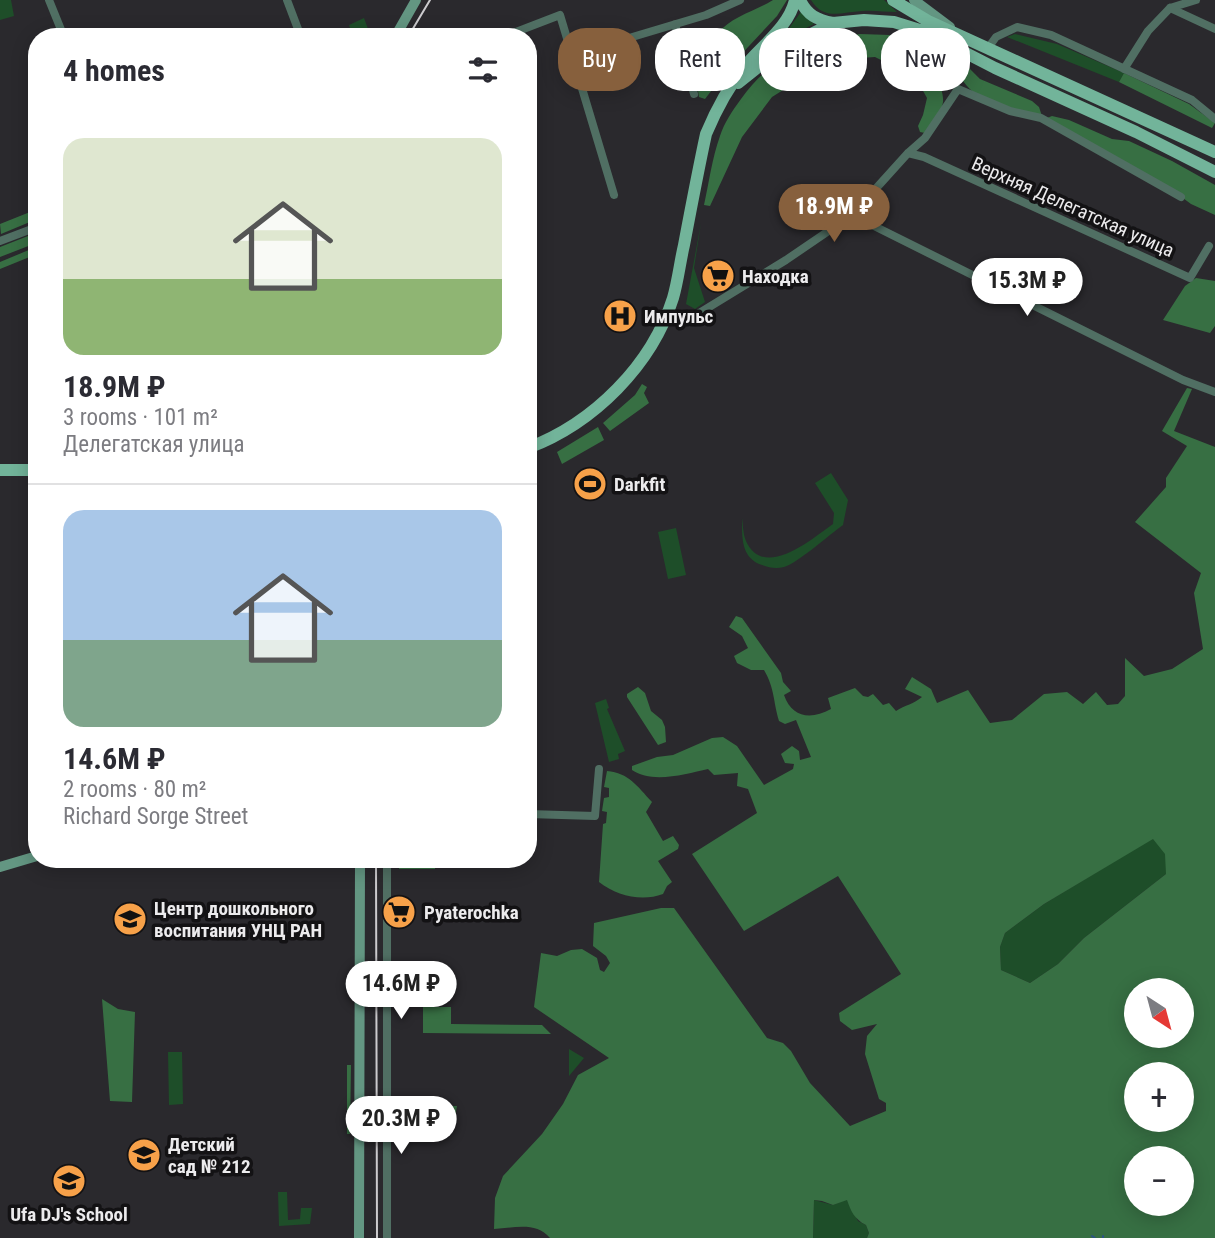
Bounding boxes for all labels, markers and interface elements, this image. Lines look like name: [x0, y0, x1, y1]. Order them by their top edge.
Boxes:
chip: Buy: [558, 28, 641, 91]
chip: Rent: [655, 28, 745, 91]
chip: Filters: [759, 28, 867, 91]
chip: New: [881, 28, 970, 91]
icon: filters: [464, 51, 502, 89]
text: 4 homes: [63, 53, 165, 88]
street label: Верхняя Делегатская улица: [968, 152, 1178, 262]
icon: home: [220, 183, 346, 309]
pin: 18.9M ₽: [769, 184, 899, 244]
text: 18.9M ₽: [795, 193, 873, 220]
supermarket icon: Находка: [699, 257, 737, 295]
pin: 15.3M ₽: [962, 258, 1092, 318]
place label: Находка: [742, 265, 809, 288]
text: 15.3M ₽: [988, 267, 1066, 294]
hospital icon: Импульс: [601, 297, 639, 335]
place label: Импульс: [644, 305, 714, 328]
text: 18.9M ₽: [63, 369, 166, 404]
text: 3 rooms · 101 m²: [63, 404, 218, 431]
text: Делегатская улица: [63, 431, 244, 458]
sports icon: Darkfit: [571, 465, 609, 503]
place label: Darkfit: [614, 473, 665, 496]
icon: home: [220, 555, 346, 681]
text: 14.6M ₽: [63, 741, 166, 776]
text: 2 rooms · 80 m²: [63, 776, 206, 803]
text: Richard Sorge Street: [63, 803, 248, 830]
supermarket icon: Pyaterochka: [380, 893, 418, 931]
place label: Центр дошкольного воспитания УНЦ РАН: [154, 897, 322, 942]
school or university icon: Центр дошкольного воспитания УНЦ РАН: [111, 900, 149, 938]
place label: Pyaterochka: [424, 901, 519, 924]
pin: 14.6M ₽: [336, 962, 466, 1021]
text: 14.6M ₽: [362, 970, 440, 997]
north arrow: [1124, 978, 1194, 1048]
map controls: [1124, 978, 1194, 1216]
button: +: [1124, 1062, 1194, 1132]
pin: 20.3M ₽: [336, 1096, 466, 1156]
text: 20.3M ₽: [362, 1105, 440, 1132]
place label: Детский сад № 212: [168, 1133, 251, 1178]
school or university icon: Детский сад № 212: [125, 1136, 163, 1174]
button: −: [1124, 1146, 1194, 1216]
school or university icon: Ufa DJ's School: [50, 1162, 88, 1200]
place label: Ufa DJ's School: [10, 1203, 128, 1226]

